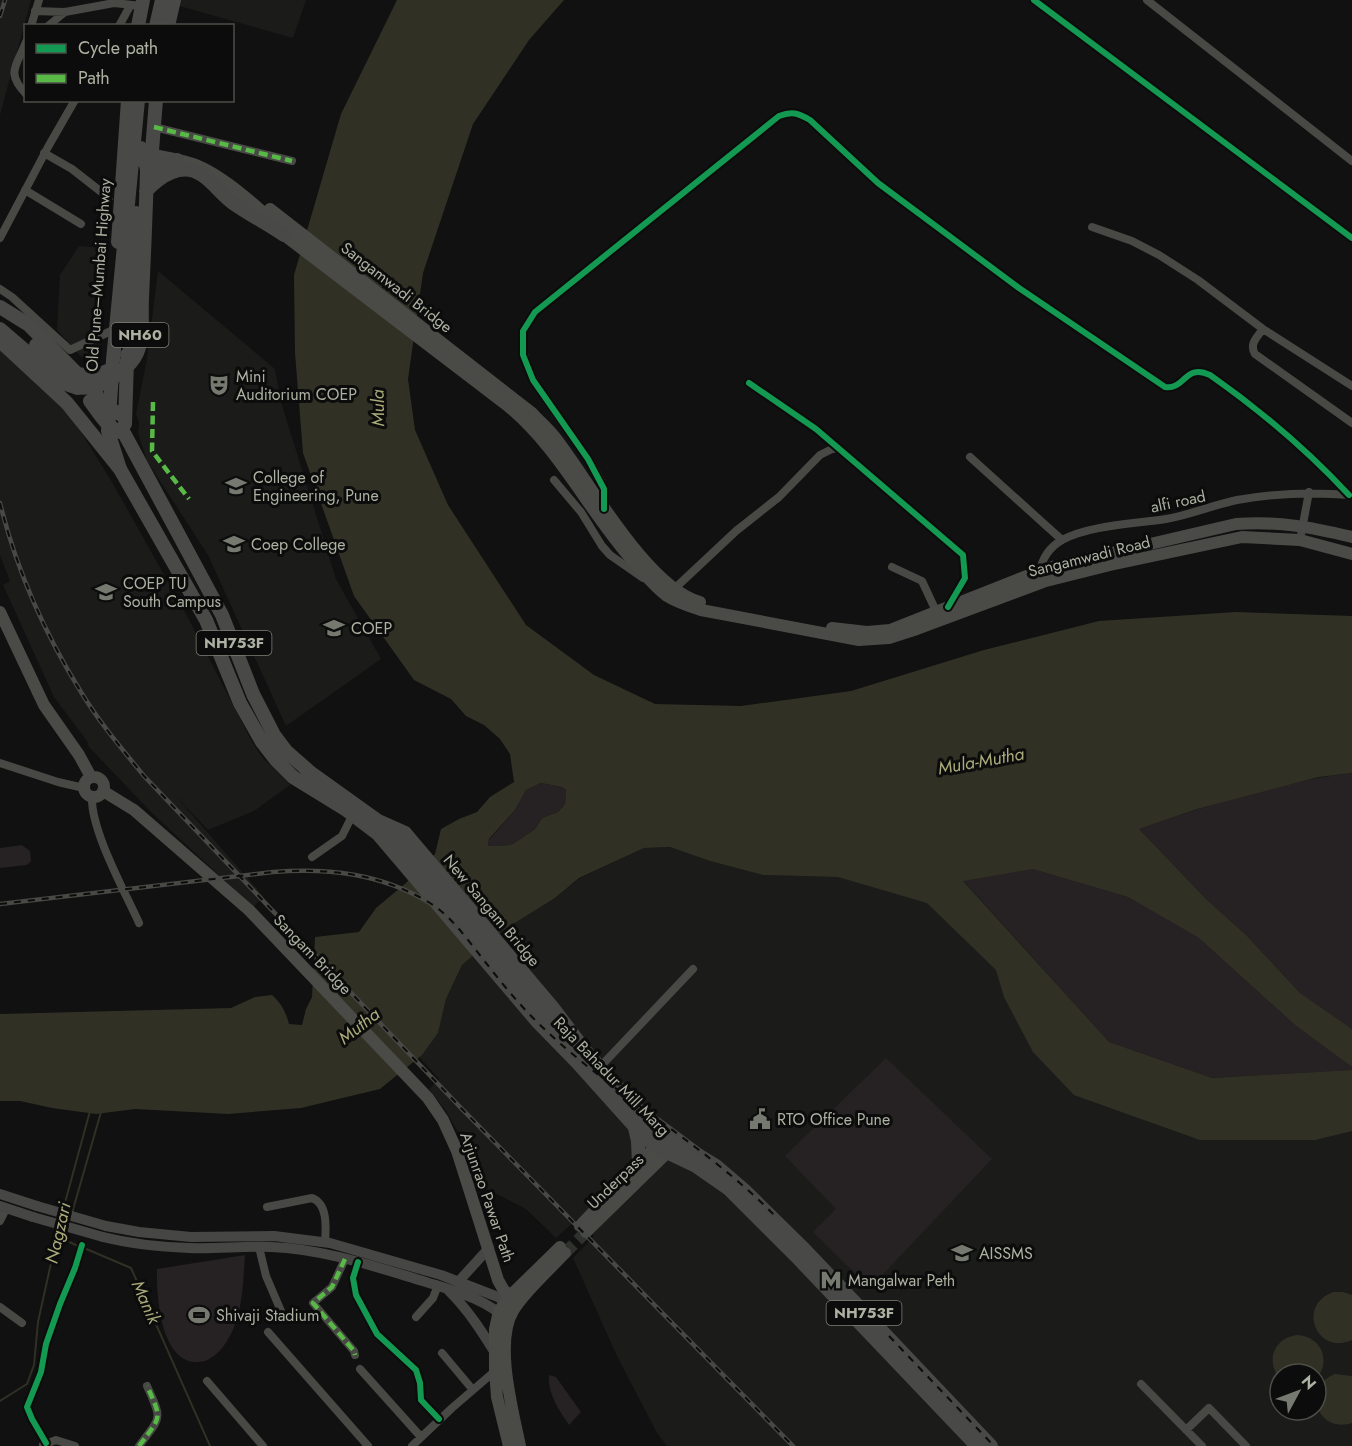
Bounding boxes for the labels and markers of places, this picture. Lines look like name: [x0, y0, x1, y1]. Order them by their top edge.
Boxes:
place label: Mini Auditorium COEP: [236, 365, 357, 406]
theatre icon: Mini Auditorium COEP: [207, 373, 231, 397]
place label: College of Engineering, Pune: [253, 466, 379, 507]
school or university icon: College of Engineering, Pune: [224, 474, 248, 498]
school or university icon: Coep College: [222, 532, 246, 556]
place label: Coep College: [251, 533, 346, 556]
place label: COEP TU South Campus: [123, 572, 221, 613]
school or university icon: COEP TU South Campus: [94, 580, 118, 604]
school or university icon: COEP: [322, 616, 346, 640]
place label: COEP: [351, 617, 392, 640]
public building icon: RTO Office Pune: [748, 1107, 772, 1131]
place label: RTO Office Pune: [777, 1108, 890, 1131]
school or university icon: AISSMS: [950, 1241, 974, 1265]
place label: AISSMS: [979, 1242, 1033, 1265]
metro station icon: Mangalwar Peth: [819, 1268, 843, 1292]
place label: Mangalwar Peth: [848, 1269, 955, 1292]
sports icon: Shivaji Stadium: [187, 1303, 211, 1327]
place label: Shivaji Stadium: [216, 1304, 320, 1327]

